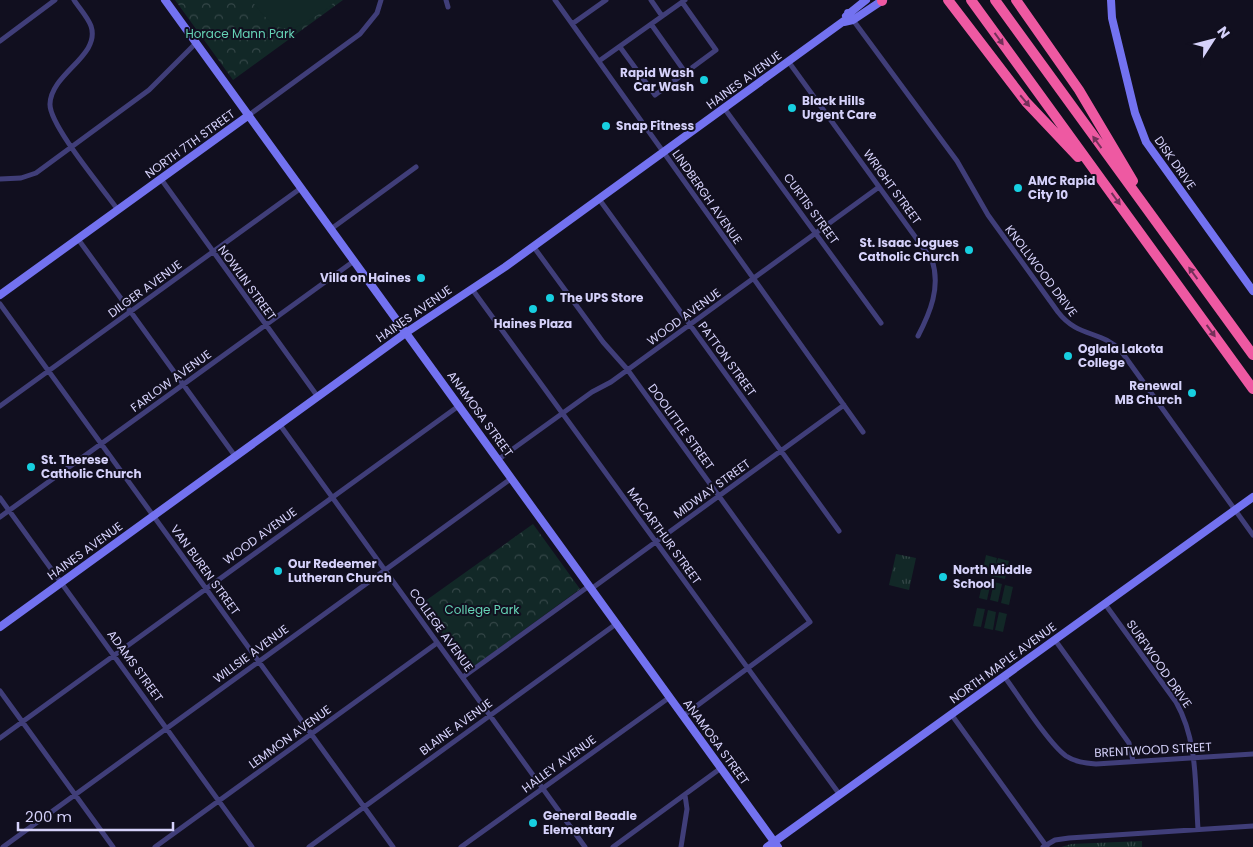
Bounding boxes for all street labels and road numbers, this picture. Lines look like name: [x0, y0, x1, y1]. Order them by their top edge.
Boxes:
street label: HAINES AVENUE: [703, 46, 785, 113]
street label: NORTH 7TH STREET: [141, 105, 239, 182]
street label: DISK DRIVE: [1151, 132, 1200, 193]
street label: LINDBERGH AVENUE: [668, 146, 746, 247]
street label: WRIGHT STREET: [859, 146, 926, 228]
street label: CURTIS STREET: [780, 170, 843, 248]
street label: KNOLLWOOD DRIVE: [1001, 221, 1081, 320]
street label: NOWLIN STREET: [214, 242, 281, 324]
street label: DILGER AVENUE: [104, 256, 185, 321]
street label: HAINES AVENUE: [372, 281, 455, 346]
street label: WOOD AVENUE: [643, 284, 724, 349]
street label: PATTON STREET: [694, 318, 761, 400]
street label: FARLOW AVENUE: [127, 346, 215, 416]
street label: ANAMOSA STREET: [443, 367, 518, 461]
street label: DOOLITTLE STREET: [644, 380, 719, 474]
street label: MIDWAY STREET: [670, 455, 754, 522]
street label: MACARTHUR STREET: [623, 484, 706, 588]
street label: WOOD AVENUE: [219, 503, 300, 568]
street label: HAINES AVENUE: [44, 517, 126, 584]
street label: VAN BUREN STREET: [167, 521, 244, 619]
street label: COLLEGE AVENUE: [405, 585, 477, 675]
street label: SURFWOOD DRIVE: [1123, 616, 1196, 711]
street label: NORTH MAPLE AVENUE: [946, 618, 1060, 707]
street label: WILLSIE AVENUE: [210, 620, 292, 687]
street label: ADAMS STREET: [104, 626, 168, 705]
street label: BLAINE AVENUE: [416, 694, 496, 759]
street label: ANAMOSA STREET: [679, 695, 754, 789]
street label: LEMMON AVENUE: [245, 701, 334, 772]
street label: HALLEY AVENUE: [518, 731, 599, 796]
street label: BRENTWOOD STREET: [1094, 738, 1213, 761]

